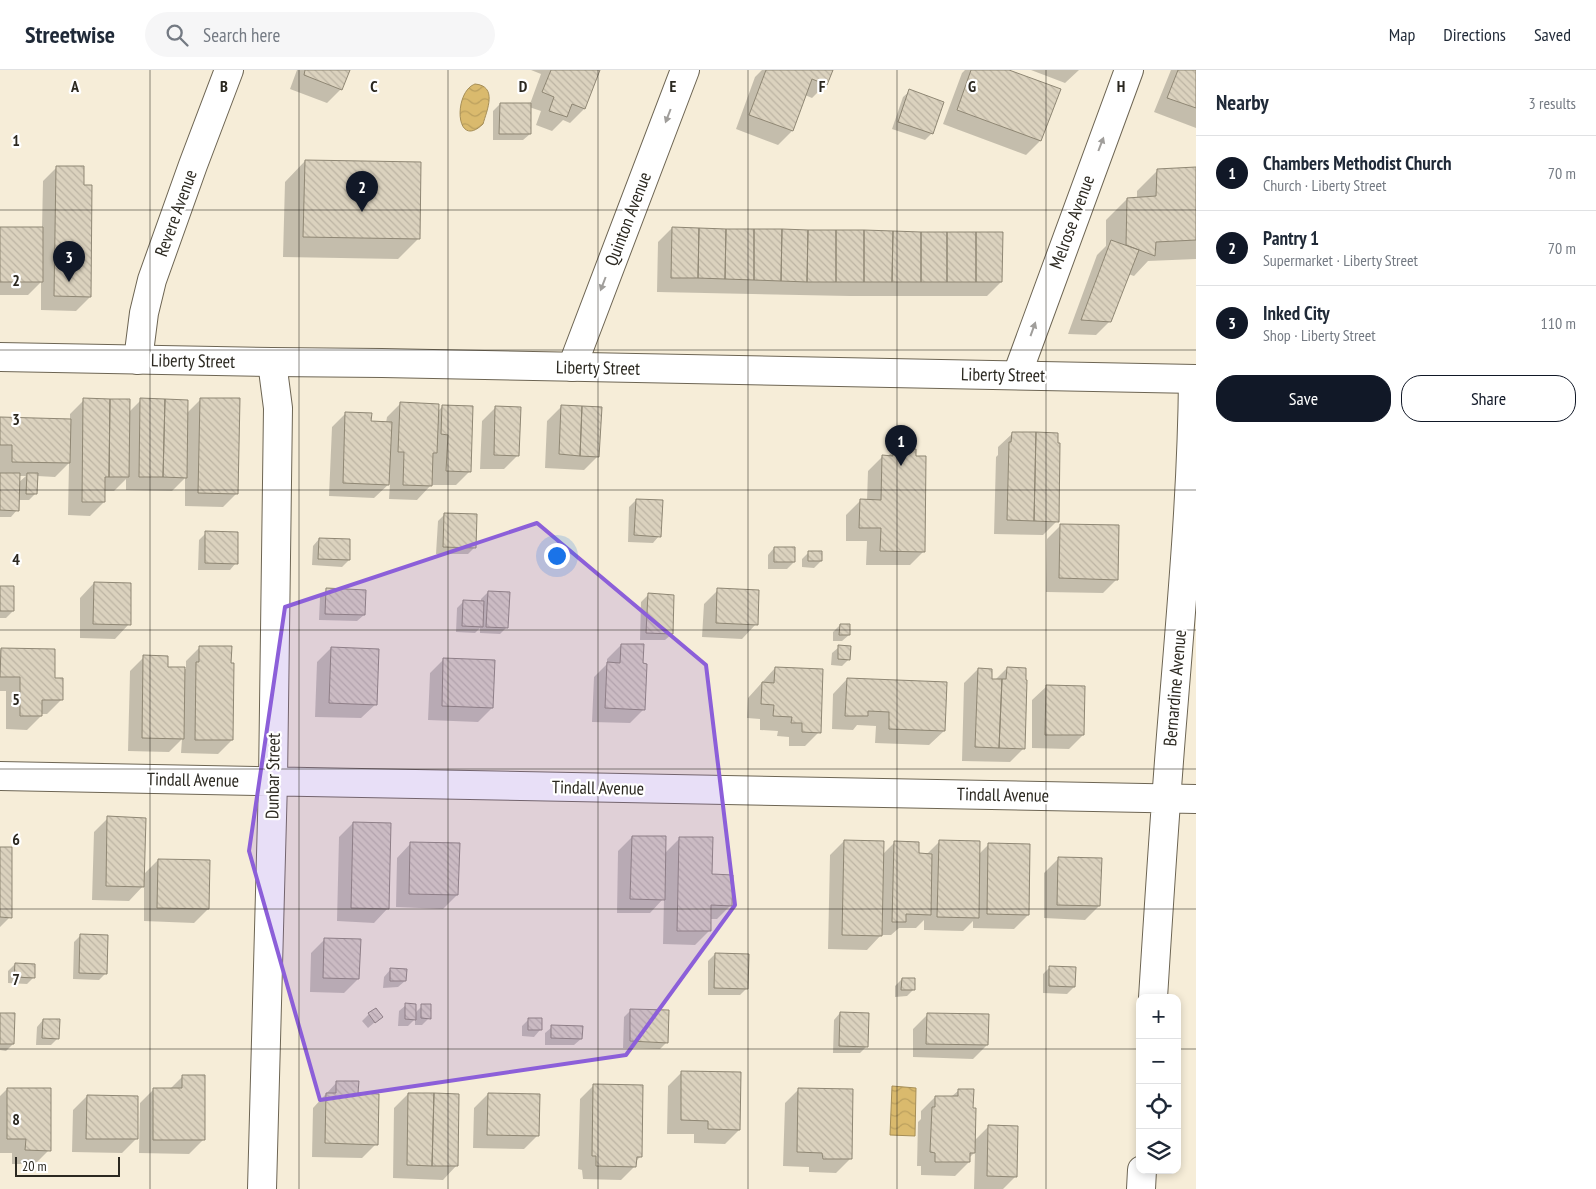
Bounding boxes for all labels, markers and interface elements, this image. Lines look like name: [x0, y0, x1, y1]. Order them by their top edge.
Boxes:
search box: [145, 12, 495, 57]
text: Streetwise: [25, 19, 115, 50]
icon: search: [163, 21, 191, 49]
text: Search here: [203, 23, 280, 47]
text: Map: [1389, 23, 1415, 46]
text: Directions: [1443, 23, 1506, 46]
text: Saved: [1534, 23, 1571, 46]
text: A: [70, 76, 80, 96]
text: B: [220, 76, 228, 96]
text: C: [370, 76, 378, 96]
text: D: [519, 76, 528, 96]
text: E: [670, 76, 677, 96]
text: F: [819, 76, 826, 96]
text: G: [968, 76, 976, 96]
text: H: [1117, 76, 1125, 96]
text: Nearby: [1216, 89, 1269, 116]
text: 3 results: [1529, 93, 1576, 113]
one-way arrow: [664, 108, 671, 123]
text: 1: [12, 130, 20, 150]
one-way arrow: [1098, 137, 1106, 151]
text: Chambers Methodist Church: [1263, 151, 1452, 175]
text: 1: [1228, 163, 1236, 183]
text: 70 m: [1548, 163, 1576, 183]
street label: Revere Avenue: [149, 166, 202, 259]
street label: Quinton Avenue: [599, 169, 656, 269]
pin: 2: [346, 171, 378, 212]
street label: Melrose Avenue: [1044, 172, 1099, 272]
text: Church · Liberty Street: [1263, 175, 1386, 195]
text: Pantry 1: [1263, 226, 1319, 250]
text: 2: [1228, 238, 1236, 258]
text: 70 m: [1548, 238, 1576, 258]
pin: 3: [53, 241, 85, 282]
text: Supermarket · Liberty Street: [1263, 250, 1418, 270]
text: 2: [12, 270, 20, 290]
one-way arrow: [599, 276, 606, 291]
text: Inked City: [1263, 301, 1330, 325]
text: 3: [1228, 313, 1236, 333]
text: 110 m: [1541, 313, 1576, 333]
one-way arrow: [1030, 322, 1037, 337]
text: Shop · Liberty Street: [1263, 325, 1376, 345]
street label: Liberty Street: [151, 348, 235, 373]
street label: Liberty Street: [556, 355, 640, 380]
street label: Liberty Street: [961, 362, 1045, 387]
button: Save: [1216, 375, 1391, 422]
button: Share: [1401, 375, 1576, 422]
text: 3: [12, 409, 20, 429]
pin: 1: [885, 425, 917, 466]
your location: [544, 543, 570, 569]
text: 4: [12, 549, 20, 569]
street label: Bernardine Avenue: [1158, 629, 1191, 747]
text: 5: [12, 689, 20, 709]
street label: Dunbar Street: [260, 733, 285, 819]
street label: Tindall Avenue: [147, 767, 239, 792]
street label: Tindall Avenue: [552, 775, 644, 800]
street label: Tindall Avenue: [957, 782, 1049, 807]
text: 6: [12, 829, 20, 849]
text: 7: [12, 969, 20, 989]
map controls: [1136, 994, 1181, 1174]
button: +: [1136, 994, 1181, 1039]
button: −: [1136, 1039, 1181, 1084]
button: locate: [1136, 1084, 1181, 1129]
text: 8: [12, 1109, 20, 1129]
button: layers: [1136, 1129, 1181, 1174]
scale bar: [15, 1154, 120, 1177]
text: 20 m: [22, 1157, 47, 1175]

